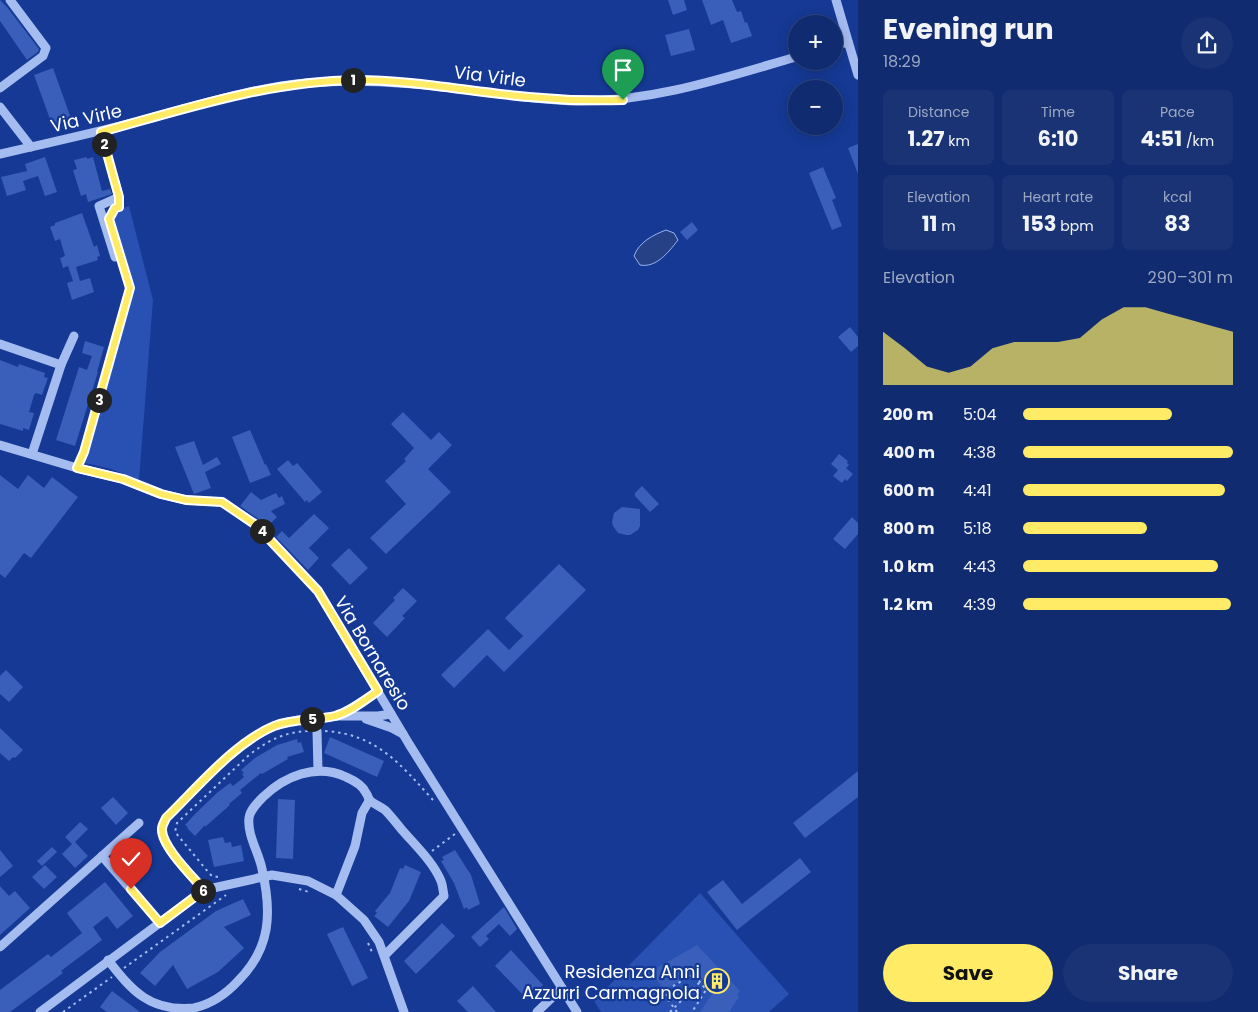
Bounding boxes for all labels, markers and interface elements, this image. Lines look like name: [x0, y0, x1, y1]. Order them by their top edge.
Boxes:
text: Evening run: [883, 10, 1054, 49]
map controls: [788, 15, 843, 135]
button: +: [788, 15, 843, 70]
button: share: [1181, 17, 1233, 69]
pin: [602, 49, 644, 100]
text: 18:29: [883, 50, 921, 73]
icon: arrive: [609, 56, 637, 84]
street label: Via Virle: [453, 59, 527, 93]
pin: 1: [340, 68, 366, 92]
text: 1: [351, 70, 356, 90]
button: −: [788, 80, 843, 135]
street label: Via Virle: [48, 98, 124, 138]
text: Distance: [908, 102, 969, 122]
text: Time: [1041, 102, 1075, 122]
text: Pace: [1160, 102, 1195, 122]
text: 1.27: [907, 124, 945, 153]
text: 6:10: [1038, 124, 1078, 153]
text: 4:51: [1140, 124, 1182, 153]
text: km: [945, 131, 970, 151]
text: /km: [1182, 131, 1214, 151]
pin: 2: [92, 132, 116, 156]
text: 2: [101, 134, 109, 154]
text: Elevation: [907, 187, 970, 207]
text: Heart rate: [1023, 187, 1093, 207]
text: kcal: [1163, 187, 1192, 207]
text: 11: [922, 209, 937, 238]
text: 153: [1022, 209, 1057, 238]
text: 83: [1164, 209, 1190, 238]
text: m: [937, 216, 956, 236]
text: bpm: [1057, 216, 1094, 236]
text: Elevation: [883, 266, 955, 289]
text: 290–301 m: [1147, 266, 1233, 289]
pin: 3: [86, 388, 112, 412]
text: 3: [95, 390, 104, 410]
text: 200 m: [883, 403, 933, 426]
text: 5:04: [963, 403, 997, 426]
text: 400 m: [883, 441, 935, 464]
text: 4:38: [963, 441, 996, 464]
text: 600 m: [883, 479, 934, 502]
text: 4:41: [963, 479, 992, 502]
text: 800 m: [883, 517, 935, 540]
text: 5:18: [963, 517, 992, 540]
pin: 4: [250, 518, 274, 544]
text: 4: [258, 521, 267, 541]
text: 1.0 km: [883, 555, 934, 578]
text: 4:43: [963, 555, 996, 578]
street label: Via Bornaresio: [329, 591, 417, 715]
text: 1.2 km: [883, 593, 933, 616]
text: 4:39: [963, 593, 996, 616]
pin: 5: [300, 706, 324, 732]
text: 5: [308, 709, 317, 729]
pin: [110, 838, 152, 889]
icon: check: [117, 845, 145, 873]
pin: 6: [190, 878, 216, 904]
text: 6: [199, 881, 208, 901]
button: Save: [883, 944, 1053, 1002]
button: Share: [1063, 944, 1233, 1002]
place label: Residenza Anni Azzurri Carmagnola: [522, 959, 700, 1005]
building icon: Residenza Anni Azzurri Carmagnola: [704, 968, 730, 994]

